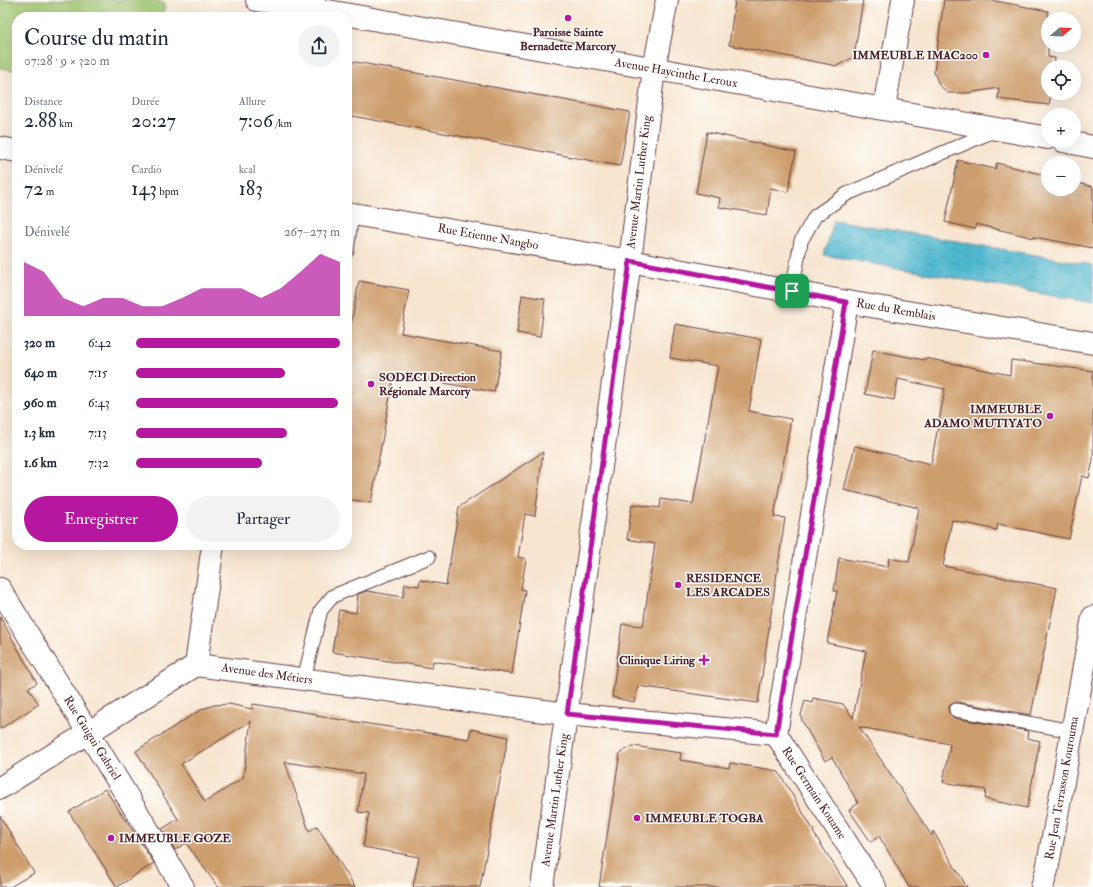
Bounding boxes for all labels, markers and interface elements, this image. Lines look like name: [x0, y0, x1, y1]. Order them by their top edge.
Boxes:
north arrow: [1041, 12, 1081, 52]
map controls: [1041, 12, 1081, 196]
marker: Paroisse Sainte Bernadette Marcory: [563, 13, 573, 23]
text: Course du matin: [24, 24, 169, 52]
button: share: [298, 25, 340, 67]
place label: Paroisse Sainte Bernadette Marcory: [520, 25, 617, 54]
place label: IMMEUBLE IMAC200: [852, 48, 978, 63]
marker: IMMEUBLE IMAC200: [981, 50, 991, 60]
text: 07:28 · 9 × 320 m: [24, 53, 109, 69]
street label: Avenue Haycinthe Leroux: [612, 55, 739, 91]
button: locate: [1041, 60, 1081, 100]
text: Distance: [24, 95, 62, 108]
text: Durée: [131, 95, 159, 108]
text: Allure: [239, 95, 266, 108]
text: 2.88: [24, 108, 57, 133]
text: 20:27: [131, 108, 176, 133]
text: 7:06: [239, 108, 273, 133]
button: +: [1041, 108, 1081, 148]
street label: Avenue Martin Luther King: [623, 113, 655, 251]
text: km: [57, 117, 73, 130]
text: /km: [273, 117, 292, 130]
button: −: [1041, 156, 1081, 196]
text: Dénivelé: [24, 163, 63, 176]
text: Cardio: [131, 163, 161, 176]
text: kcal: [239, 163, 256, 176]
text: 72: [24, 176, 43, 201]
text: 143: [131, 176, 157, 201]
text: 183: [239, 176, 263, 201]
text: m: [43, 185, 54, 198]
text: bpm: [157, 185, 179, 198]
street label: Rue Etienne Nangbo: [436, 221, 540, 253]
text: Dénivelé: [24, 224, 70, 240]
text: 267–273 m: [284, 224, 340, 240]
pin: [775, 274, 809, 308]
icon: arrive: [781, 280, 803, 302]
street label: Rue du Remblais: [855, 296, 937, 324]
text: 320 m: [24, 335, 55, 351]
text: 6:42: [88, 335, 111, 351]
text: 640 m: [24, 365, 57, 381]
text: 7:15: [88, 365, 108, 381]
place label: SODECI Direction Régionale Marcory: [379, 370, 477, 399]
marker: SODECI Direction Régionale Marcory: [366, 379, 376, 389]
text: 960 m: [24, 395, 57, 411]
text: 6:43: [88, 395, 110, 411]
place label: IMMEUBLE ADAMO MUTIYATO: [923, 402, 1042, 431]
marker: IMMEUBLE ADAMO MUTIYATO: [1045, 411, 1055, 421]
text: 1.3 km: [24, 425, 55, 441]
text: 7:13: [88, 425, 107, 441]
text: 1.6 km: [24, 455, 57, 471]
text: 7:32: [88, 455, 109, 471]
button: Enregistrer: [24, 496, 178, 542]
button: Partager: [186, 496, 340, 542]
place label: RESIDENCE LES ARCADES: [686, 571, 770, 600]
marker: RESIDENCE LES ARCADES: [673, 580, 683, 590]
place label: Clinique Liring: [619, 653, 696, 668]
marker: Clinique Liring: [698, 654, 710, 666]
street label: Avenue des Métiers: [219, 660, 314, 688]
street label: Rue Guigui Gabriel: [60, 693, 124, 783]
street label: Rue Jean Terrasson Kourouma: [1042, 714, 1082, 861]
street label: Avenue Martin Luther King: [538, 731, 572, 869]
street label: Rue Germain Kouame: [778, 744, 850, 842]
place label: IMMEUBLE TOGBA: [645, 811, 764, 826]
marker: IMMEUBLE TOGBA: [632, 813, 642, 823]
place label: IMMEUBLE GOZE: [119, 831, 231, 846]
marker: IMMEUBLE GOZE: [106, 833, 116, 843]

